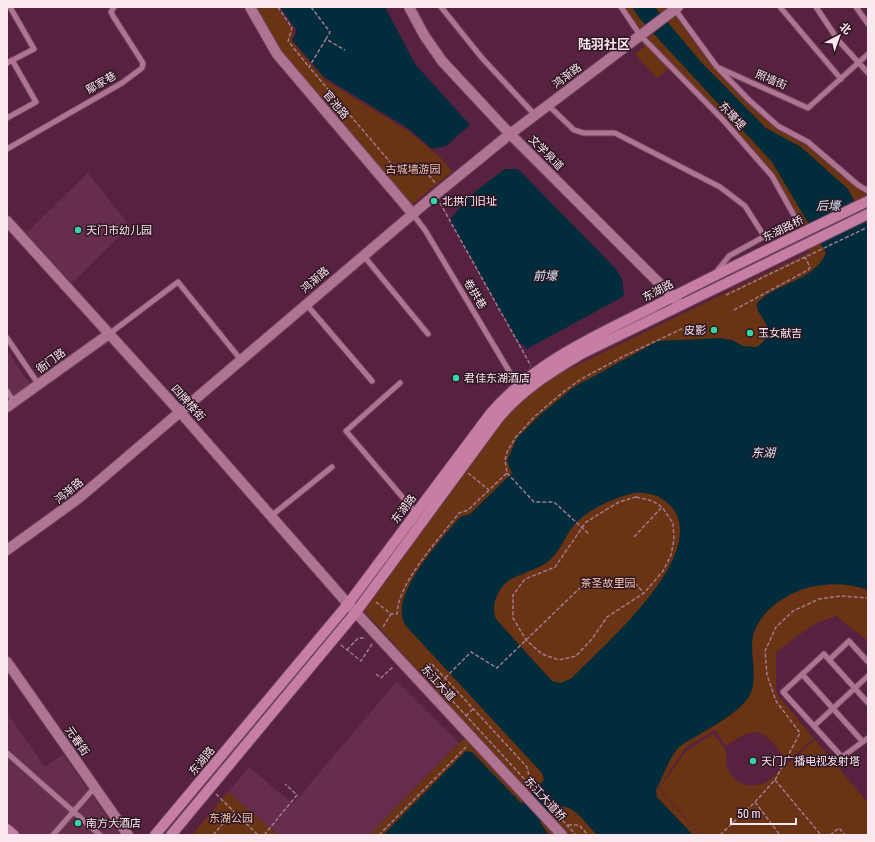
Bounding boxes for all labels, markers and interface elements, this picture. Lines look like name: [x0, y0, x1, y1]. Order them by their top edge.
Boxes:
north arrow: [819, 16, 859, 56]
text: 北: [837, 20, 854, 37]
district label: 陆羽社区: [578, 37, 630, 52]
street label: 鸿渐路: [550, 61, 584, 91]
street label: 照墙街: [753, 68, 789, 92]
street label: 鄢家巷: [83, 69, 119, 97]
street label: 官池路: [320, 88, 352, 122]
street label: 东壕堤: [716, 99, 748, 133]
street label: 文学泉道: [526, 133, 566, 173]
park label: 古城墙游园: [386, 163, 441, 176]
place label: 北拱门旧址: [442, 195, 497, 208]
marker: 北拱门旧址: [429, 196, 439, 206]
water label: 后壕: [816, 199, 842, 213]
street label: 东湖路桥: [760, 214, 806, 244]
place label: 天门市幼儿园: [86, 224, 152, 237]
marker: 天门市幼儿园: [73, 225, 83, 235]
street label: 鸿渐路: [298, 264, 332, 296]
water label: 前壕: [533, 269, 559, 283]
street label: 卷拱巷: [461, 277, 489, 311]
street label: 东湖路: [640, 278, 676, 304]
place label: 皮影: [684, 324, 706, 337]
marker: 皮影: [709, 325, 719, 335]
place label: 玉女献吉: [758, 327, 802, 340]
marker: 玉女献吉: [745, 328, 755, 338]
street label: 衙门路: [34, 346, 68, 376]
place label: 君佳东湖酒店: [464, 372, 530, 385]
marker: 君佳东湖酒店: [451, 373, 461, 383]
street label: 四牌楼街: [168, 382, 208, 424]
water label: 东湖: [751, 446, 777, 460]
street label: 鸿渐路: [52, 476, 86, 506]
street label: 东湖路: [389, 492, 419, 526]
park label: 茶圣故里园: [581, 577, 636, 590]
street label: 东江大道: [418, 662, 458, 704]
street label: 元春街: [62, 724, 92, 758]
street label: 东湖路: [186, 744, 218, 778]
place label: 天门广播电视发射塔: [761, 755, 860, 768]
marker: 天门广播电视发射塔: [748, 756, 758, 766]
street label: 东江大道桥: [521, 774, 569, 824]
scale bar: [731, 800, 796, 826]
text: 50 m: [737, 807, 761, 821]
park label: 东湖公园: [209, 812, 253, 825]
place label: 南方大酒店: [86, 817, 141, 830]
marker: 南方大酒店: [73, 818, 83, 828]

